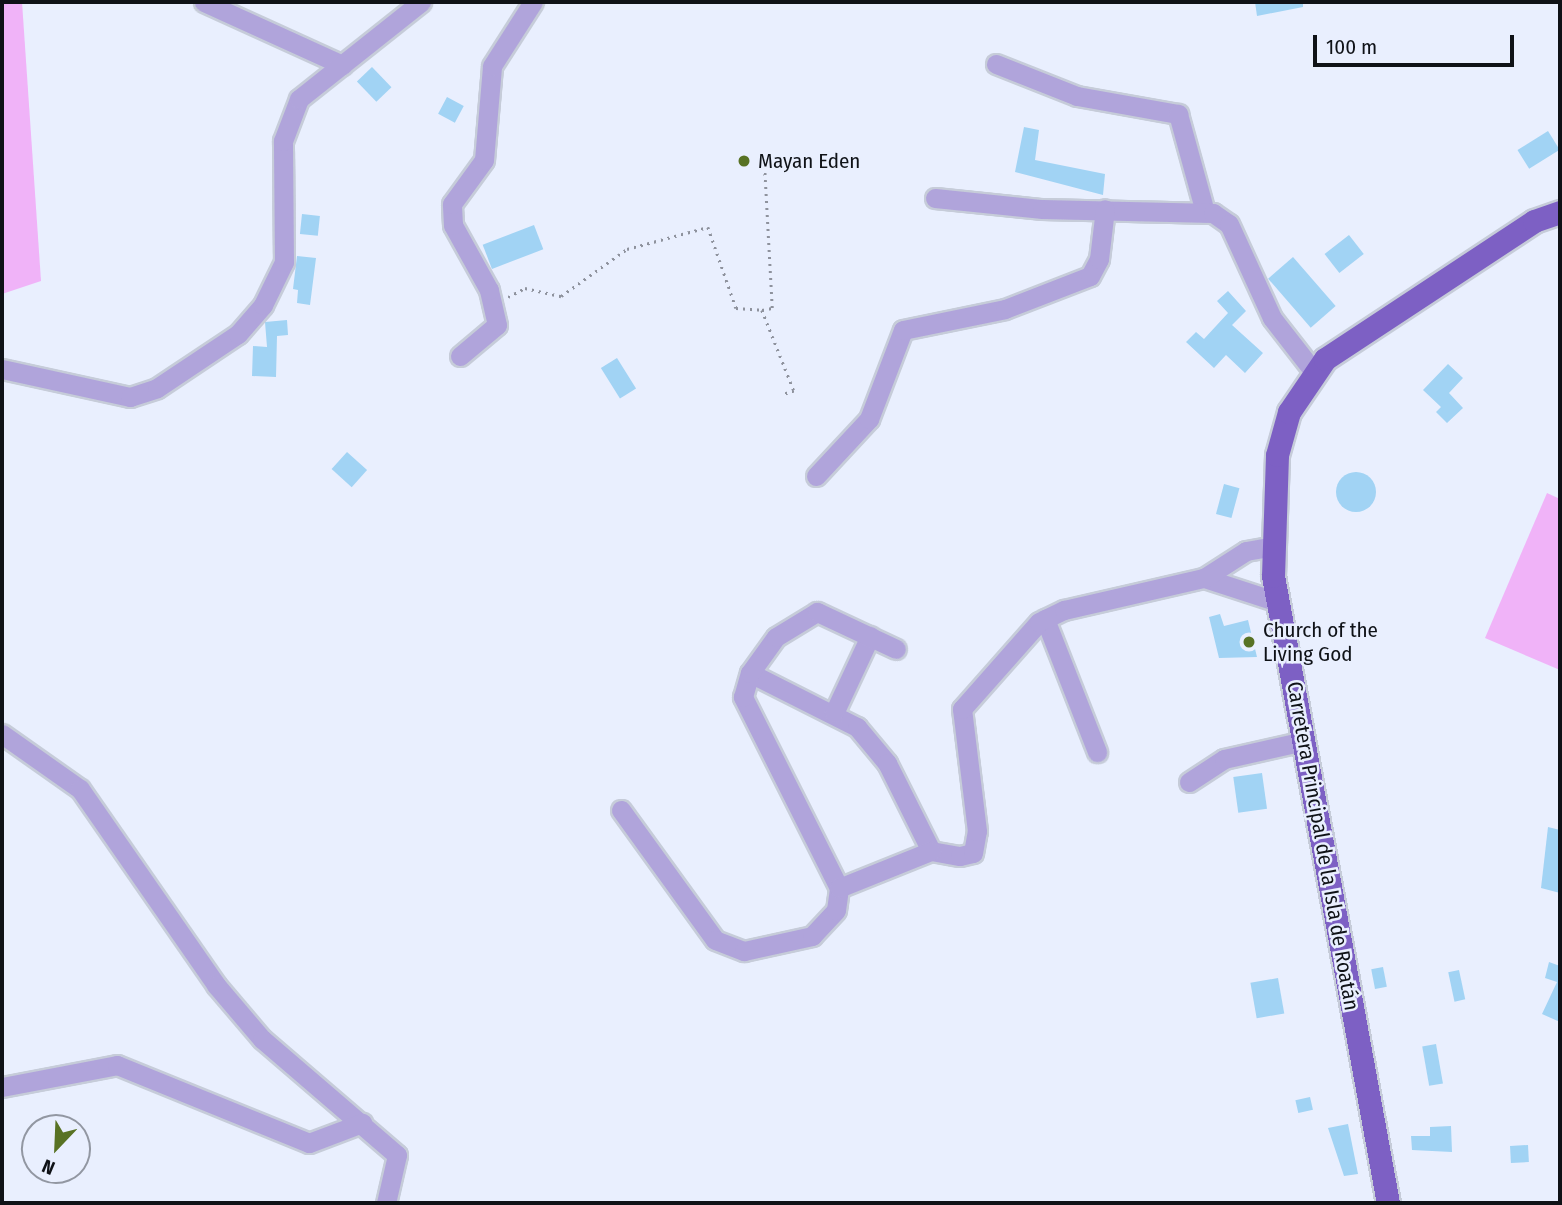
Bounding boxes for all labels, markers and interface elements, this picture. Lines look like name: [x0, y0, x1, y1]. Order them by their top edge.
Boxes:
scale bar: [1317, 21, 1518, 65]
text: 100 m: [1326, 34, 1377, 60]
place label: Mayan Eden: [758, 148, 860, 174]
marker: Mayan Eden: [736, 153, 752, 169]
place label: Church of the Living God: [1263, 617, 1378, 667]
marker: Church of the Living God: [1241, 634, 1257, 650]
street label: Carretera Principal de la Isla de Roatán: [1282, 680, 1364, 1012]
north arrow: [21, 1114, 91, 1184]
text: N: [39, 1154, 58, 1180]

